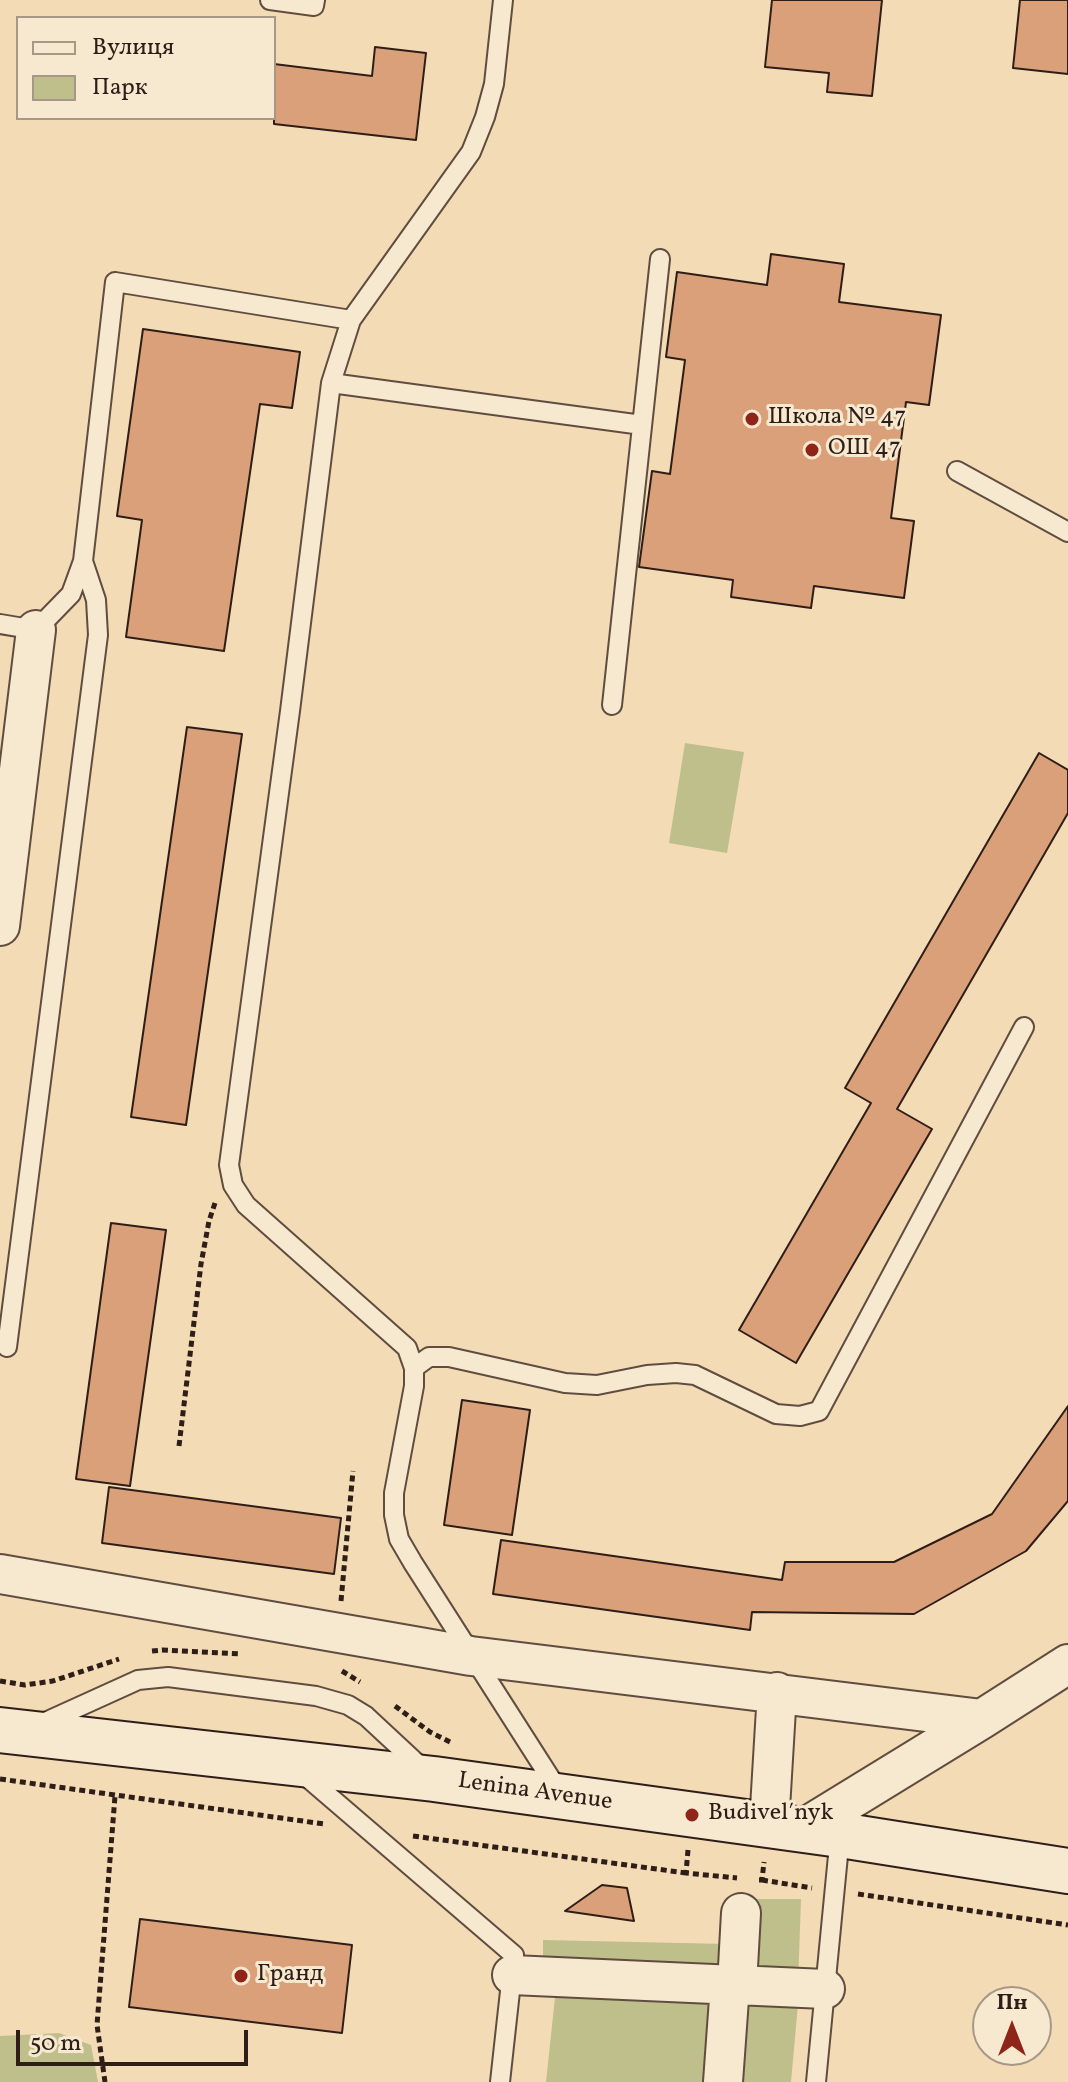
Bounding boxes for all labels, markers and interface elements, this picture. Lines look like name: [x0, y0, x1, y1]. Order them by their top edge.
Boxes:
legend: [16, 16, 276, 120]
text: Вулиця: [92, 31, 174, 65]
text: Парк: [92, 71, 148, 105]
place label: Школа № 47: [768, 405, 906, 433]
marker: Школа № 47: [743, 410, 761, 428]
place label: ОШ 47: [828, 436, 901, 464]
marker: ОШ 47: [803, 441, 821, 459]
street label: Lenina Avenue: [456, 1768, 614, 1818]
place label: Budivelʹnyk: [708, 1801, 833, 1829]
marker: Budivelʹnyk: [683, 1806, 701, 1824]
place label: Гранд: [257, 1962, 323, 1990]
marker: Гранд: [232, 1967, 250, 1985]
north arrow: [972, 1986, 1052, 2066]
text: Пн: [996, 1988, 1028, 2019]
scale bar: [20, 2014, 252, 2064]
text: 50 m: [30, 2027, 82, 2061]

